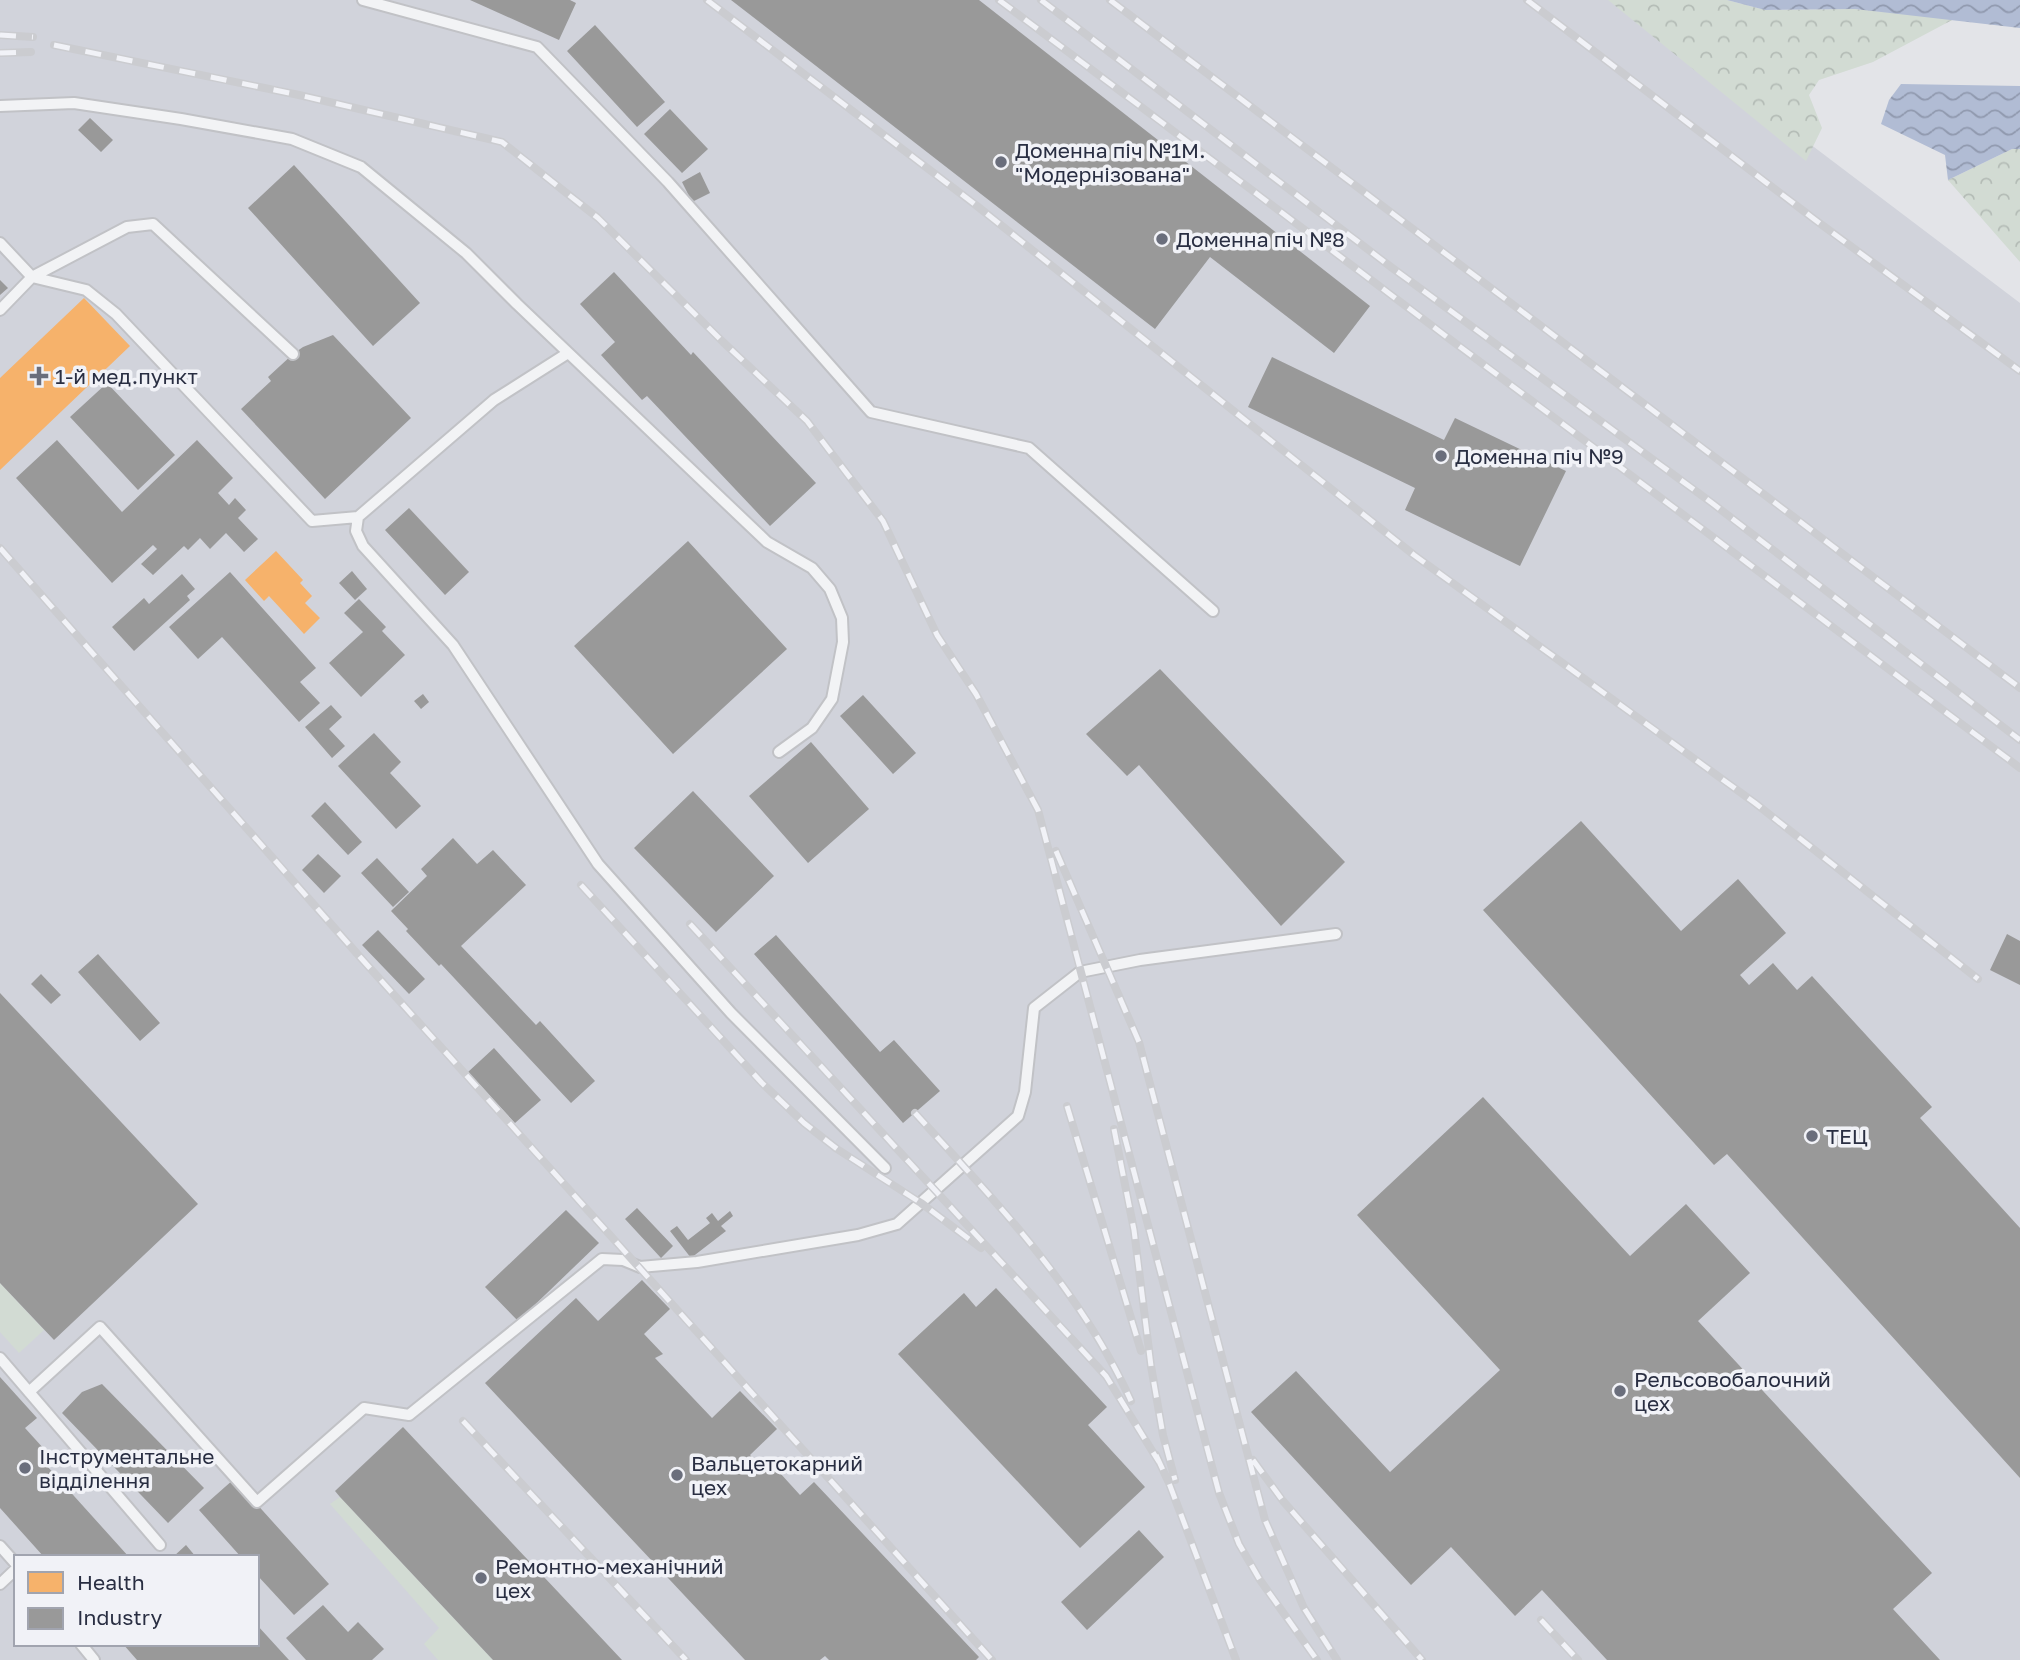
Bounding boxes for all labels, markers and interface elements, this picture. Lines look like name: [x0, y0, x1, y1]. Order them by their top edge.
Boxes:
place label: Доменна піч №1М. "Модернізована": [1015, 137, 1205, 187]
marker: Доменна піч №1М. "Модернізована": [993, 154, 1009, 170]
place label: Доменна піч №8: [1176, 226, 1345, 252]
marker: Доменна піч №8: [1154, 231, 1170, 247]
place label: 1-й мед.пункт: [55, 363, 198, 389]
marker: 1-й мед.пункт: [29, 366, 49, 386]
place label: Доменна піч №9: [1455, 443, 1624, 469]
marker: Доменна піч №9: [1433, 448, 1449, 464]
place label: ТЕЦ: [1826, 1123, 1868, 1149]
marker: ТЕЦ: [1804, 1128, 1820, 1144]
place label: Рельсовобалочний цех: [1634, 1366, 1831, 1416]
marker: Рельсовобалочний цех: [1612, 1383, 1628, 1399]
place label: Інструментальне відділення: [39, 1443, 215, 1493]
place label: Вальцетокарний цех: [691, 1450, 863, 1500]
marker: Інструментальне відділення: [17, 1460, 33, 1476]
marker: Вальцетокарний цех: [669, 1467, 685, 1483]
place label: Ремонтно-механічний цех: [495, 1553, 724, 1603]
legend: [14, 1555, 259, 1646]
text: Health: [77, 1569, 145, 1595]
marker: Ремонтно-механічний цех: [473, 1570, 489, 1586]
text: Industry: [77, 1604, 162, 1630]

